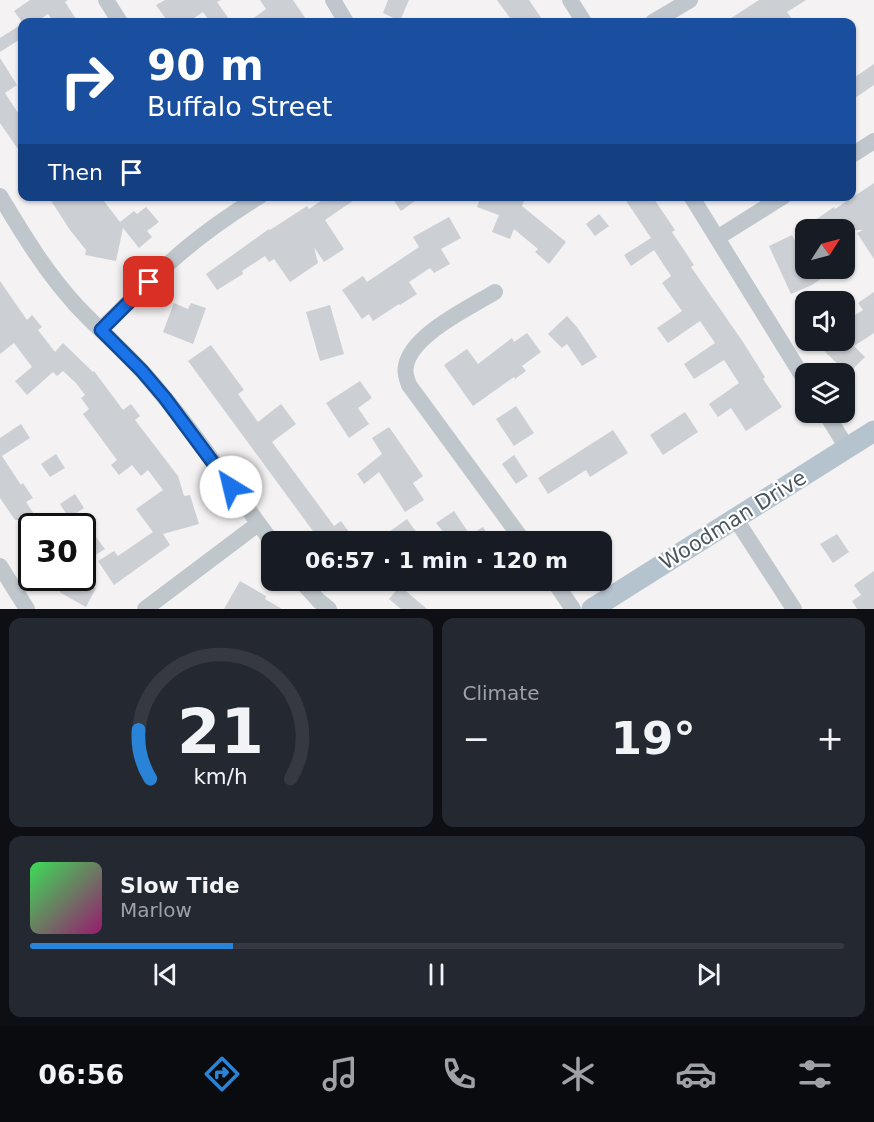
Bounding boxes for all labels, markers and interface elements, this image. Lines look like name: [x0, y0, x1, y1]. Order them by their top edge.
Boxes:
text: 90 m: [147, 41, 264, 90]
icon: right: [48, 42, 126, 120]
text: Buffalo Street: [147, 91, 332, 122]
icon: arrive: [115, 156, 148, 189]
text: Then: [48, 160, 103, 185]
north arrow: [795, 219, 855, 279]
map controls: [795, 219, 855, 423]
pin: [123, 256, 174, 307]
icon: arrive: [132, 265, 165, 298]
button: sound: [795, 291, 855, 351]
button: layers: [795, 363, 855, 423]
position arrow: [199, 455, 263, 519]
street label: Woodman Drive: [655, 465, 811, 575]
speed limit sign: 30: [18, 513, 96, 591]
text: 06:57 · 1 min · 120 m: [305, 548, 568, 573]
text: Climate: [463, 681, 539, 705]
text: 21: [177, 695, 264, 768]
text: 19°: [611, 712, 696, 765]
text: −: [463, 719, 490, 758]
text: +: [816, 719, 844, 758]
text: km/h: [194, 765, 248, 790]
text: Slow Tide: [120, 873, 240, 898]
text: Marlow: [120, 898, 192, 922]
icon: previous: [149, 958, 182, 991]
icon: pause: [420, 958, 453, 991]
icon: next: [692, 958, 725, 991]
icon: directions: [201, 1053, 243, 1095]
icon: music: [319, 1053, 361, 1095]
icon: phone: [438, 1053, 480, 1095]
icon: climate: [557, 1053, 599, 1095]
icon: car: [675, 1053, 717, 1095]
icon: filters: [794, 1053, 836, 1095]
text: 06:56: [38, 1059, 124, 1090]

